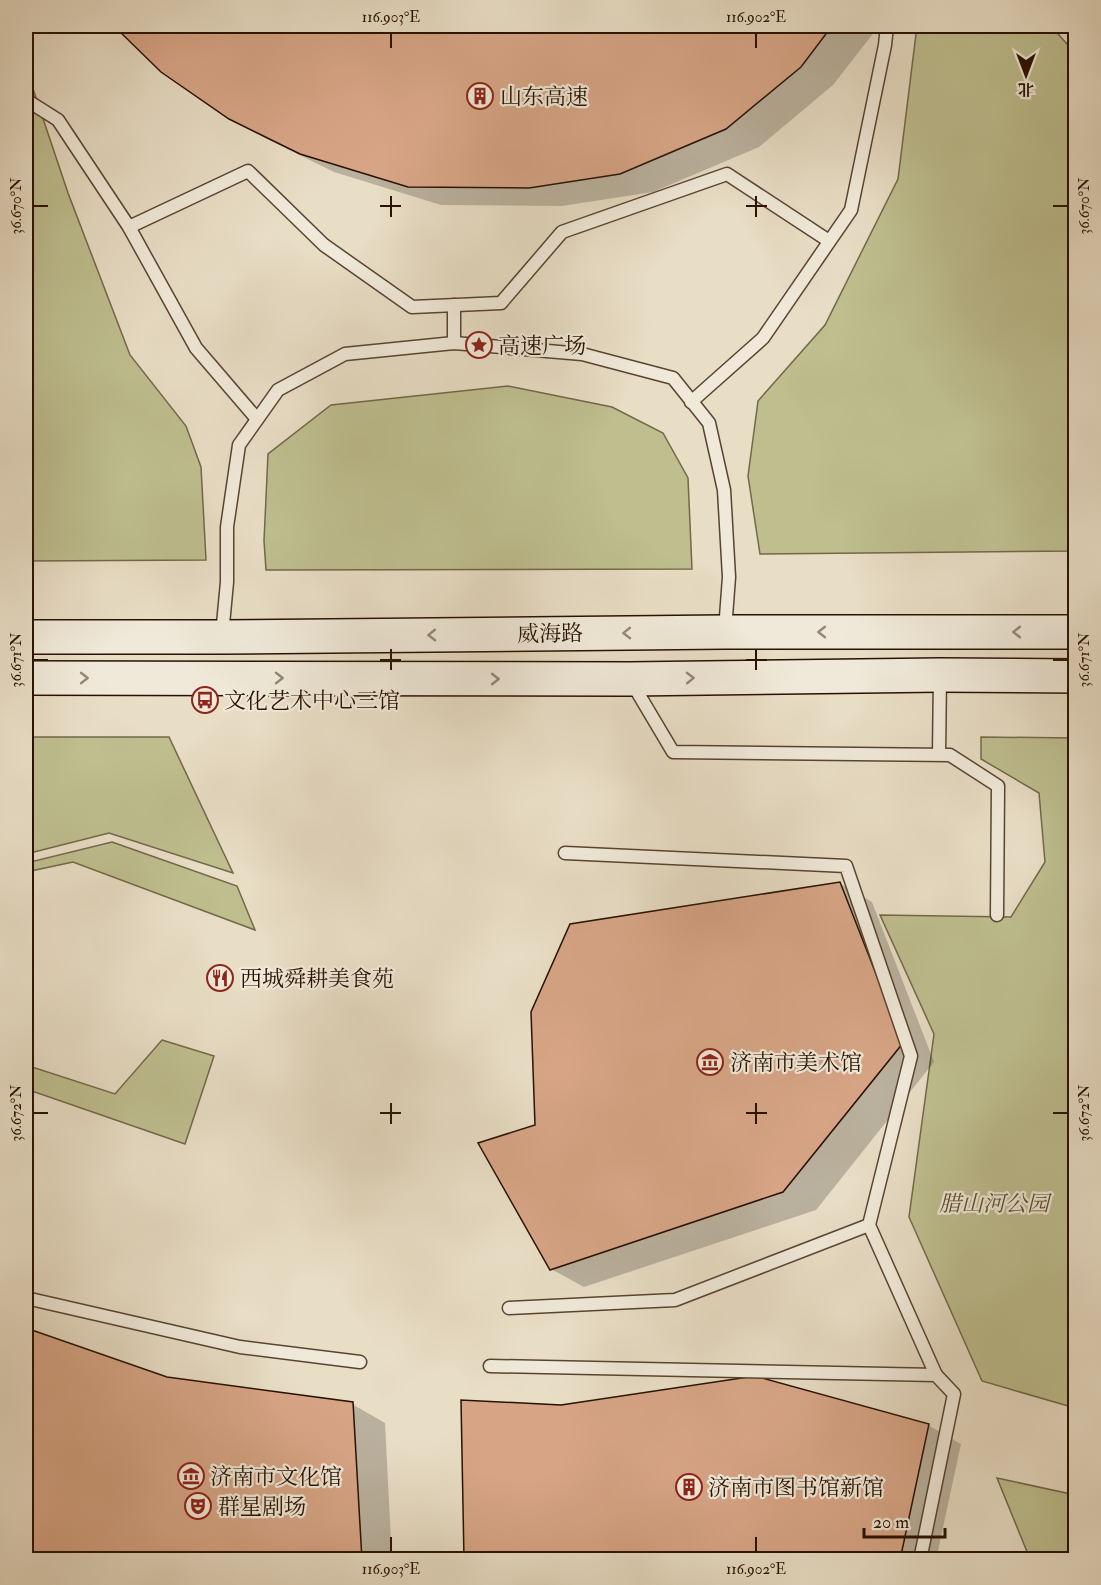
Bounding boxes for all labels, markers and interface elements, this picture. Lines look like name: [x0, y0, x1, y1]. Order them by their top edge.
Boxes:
text: 116.903°E: [362, 8, 420, 27]
text: 116.902°E: [726, 8, 786, 27]
north arrow: [996, 45, 1056, 105]
text: 北: [1018, 79, 1034, 99]
building icon: 山东高速: [465, 81, 495, 111]
place label: 山东高速: [500, 83, 588, 111]
text: 36.670°N: [7, 177, 26, 235]
text: 36.670°N: [1075, 177, 1094, 235]
place icon: 高速广场: [464, 330, 494, 360]
place label: 高速广场: [498, 332, 586, 360]
street label: 威海路: [517, 619, 583, 649]
one-way arrow: [818, 626, 827, 638]
one-way arrow: [1013, 626, 1022, 638]
one-way arrow: [623, 627, 632, 639]
one-way arrow: [428, 629, 437, 641]
text: 36.671°N: [7, 632, 26, 687]
text: 36.671°N: [1075, 632, 1094, 687]
one-way arrow: [79, 672, 88, 684]
one-way arrow: [274, 672, 283, 684]
one-way arrow: [685, 672, 694, 685]
one-way arrow: [490, 673, 499, 685]
bus stop icon: 文化艺术中心三馆: [190, 685, 220, 715]
place label: 文化艺术中心三馆: [224, 687, 400, 715]
restaurant icon: 西城舜耕美食苑: [205, 963, 235, 993]
place label: 西城舜耕美食苑: [240, 965, 394, 993]
museum icon: 济南市美术馆: [695, 1047, 725, 1077]
place label: 济南市美术馆: [730, 1049, 862, 1077]
text: 36.672°N: [7, 1084, 26, 1142]
text: 36.672°N: [1075, 1084, 1094, 1142]
park label: 腊山河公园: [939, 1190, 1052, 1218]
museum icon: 济南市文化馆: [176, 1461, 206, 1491]
place label: 济南市文化馆: [210, 1463, 342, 1491]
building icon: 济南市图书馆新馆: [674, 1472, 704, 1502]
place label: 济南市图书馆新馆: [708, 1474, 884, 1502]
theatre icon: 群星剧场: [183, 1491, 213, 1521]
place label: 群星剧场: [218, 1493, 306, 1521]
scale bar: [864, 1501, 945, 1539]
text: 20 m: [873, 1511, 909, 1534]
text: 116.903°E: [362, 1560, 420, 1579]
text: 116.902°E: [726, 1560, 786, 1579]

